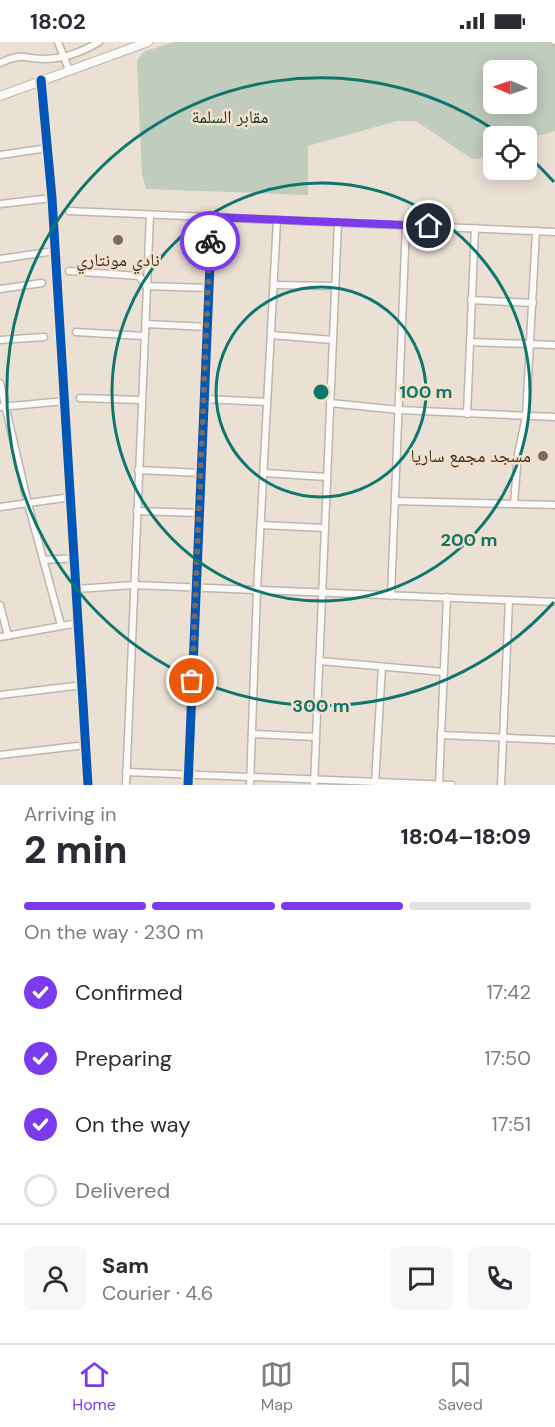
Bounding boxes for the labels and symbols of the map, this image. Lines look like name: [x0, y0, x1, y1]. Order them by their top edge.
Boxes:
north arrow: [483, 60, 537, 114]
park label: مقابر السلمة: [192, 105, 268, 129]
pin: [403, 200, 454, 251]
courier: [180, 211, 240, 271]
marker: نادي مونتاري: [111, 233, 125, 247]
place label: نادي مونتاري: [76, 248, 160, 275]
text: 100 m: [399, 380, 453, 404]
centre of rings: [311, 382, 331, 402]
place label: مسجد مجمع ساريا: [410, 444, 531, 468]
marker: مسجد مجمع ساريا: [536, 449, 550, 463]
text: 200 m: [441, 528, 497, 552]
pin: [166, 655, 217, 706]
text: 300 m: [292, 694, 350, 718]

